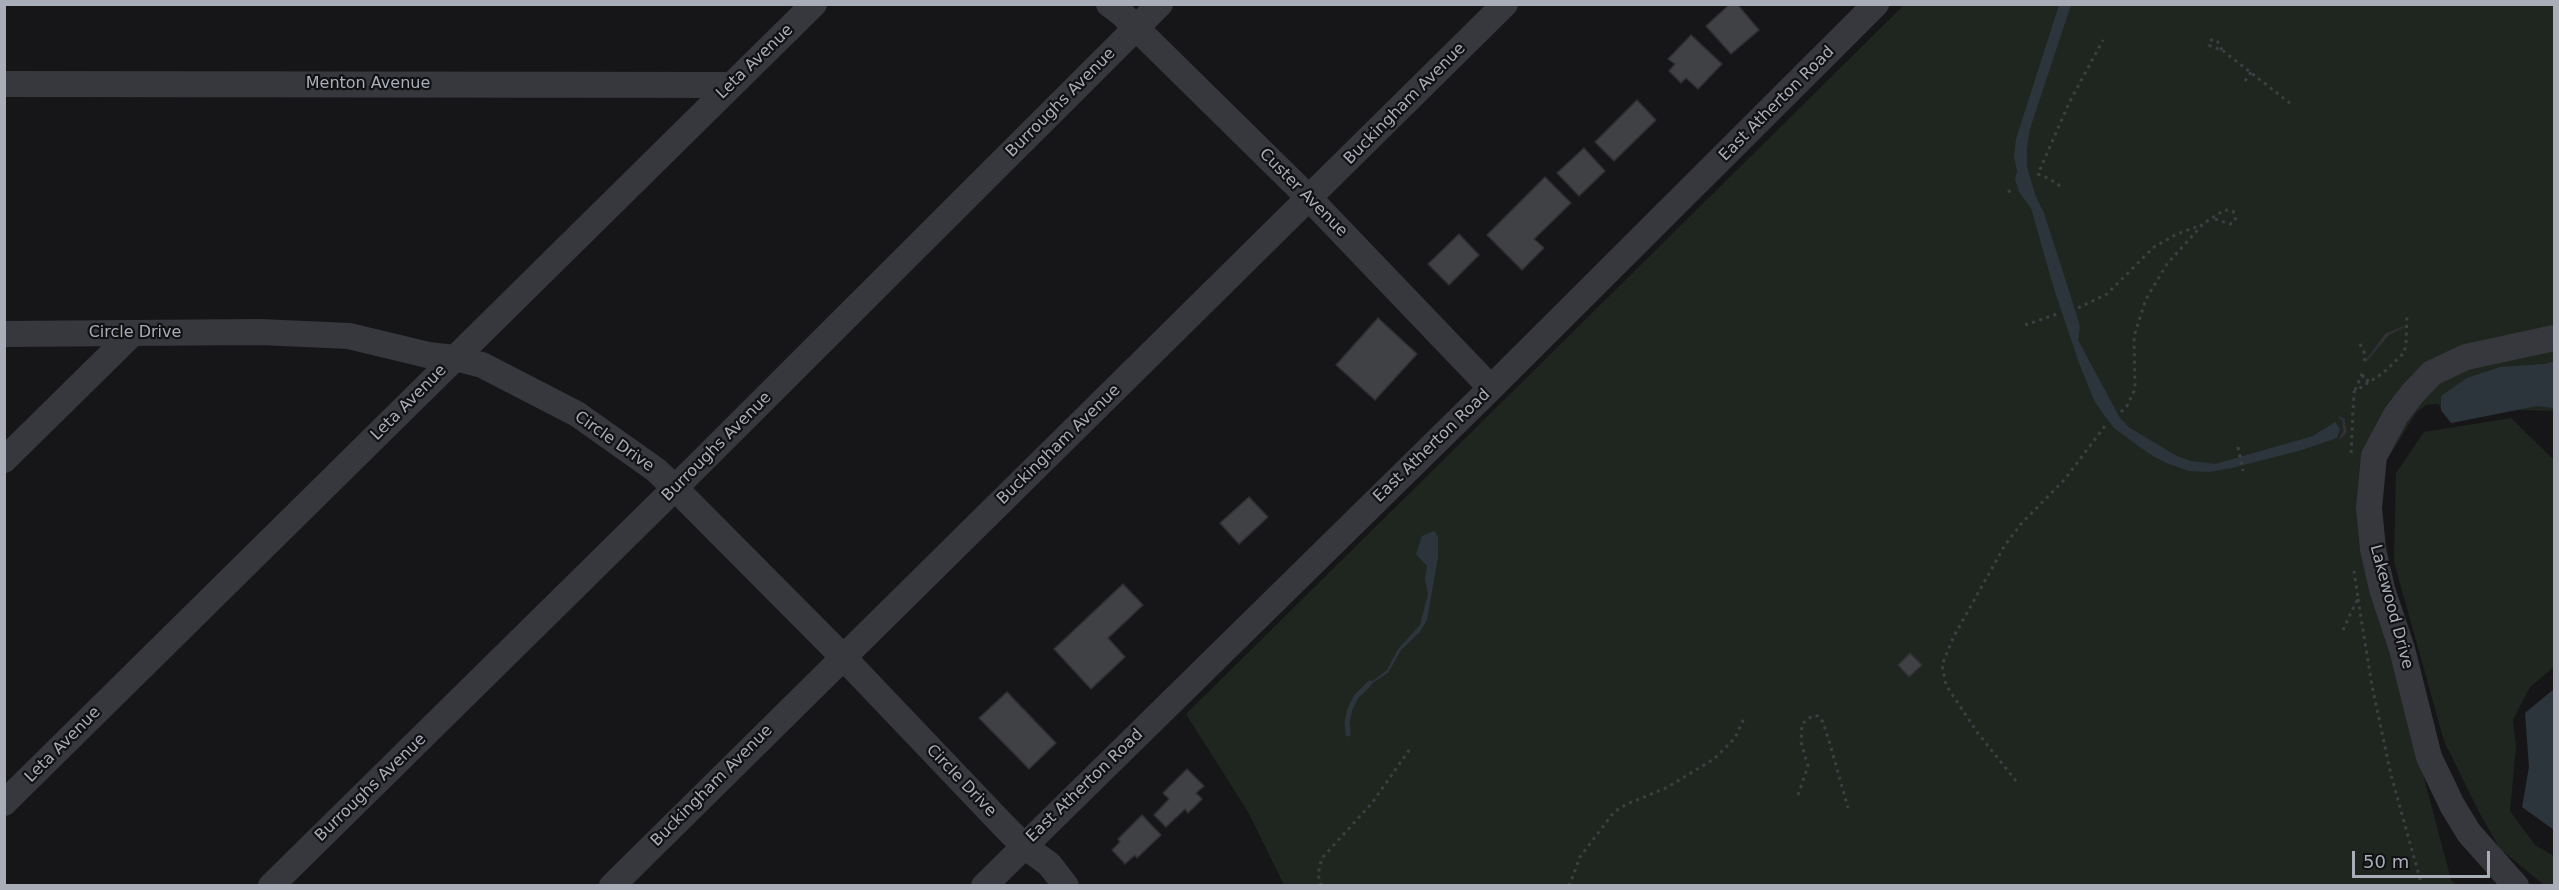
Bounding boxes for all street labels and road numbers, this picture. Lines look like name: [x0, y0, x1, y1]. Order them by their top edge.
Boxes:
street label: Leta Avenue: [713, 21, 797, 103]
street label: Buckingham Avenue: [1340, 39, 1470, 169]
street label: East Atherton Road: [1716, 43, 1838, 165]
street label: Burroughs Avenue: [1002, 44, 1120, 162]
street label: Menton Avenue: [306, 74, 430, 94]
street label: Custer Avenue: [1255, 145, 1351, 241]
street label: Circle Drive: [89, 323, 181, 343]
street label: Leta Avenue: [367, 361, 451, 445]
street label: Buckingham Avenue: [993, 381, 1125, 509]
street label: East Atherton Road: [1370, 385, 1494, 507]
street label: Burroughs Avenue: [658, 388, 776, 506]
street label: Circle Drive: [571, 408, 657, 476]
street label: Lakewood Drive: [2365, 543, 2417, 671]
street label: Leta Avenue: [21, 703, 105, 787]
street label: Buckingham Avenue: [647, 721, 777, 851]
street label: East Atherton Road: [1023, 725, 1147, 847]
street label: Burroughs Avenue: [312, 730, 430, 846]
street label: Circle Drive: [922, 741, 1000, 821]

